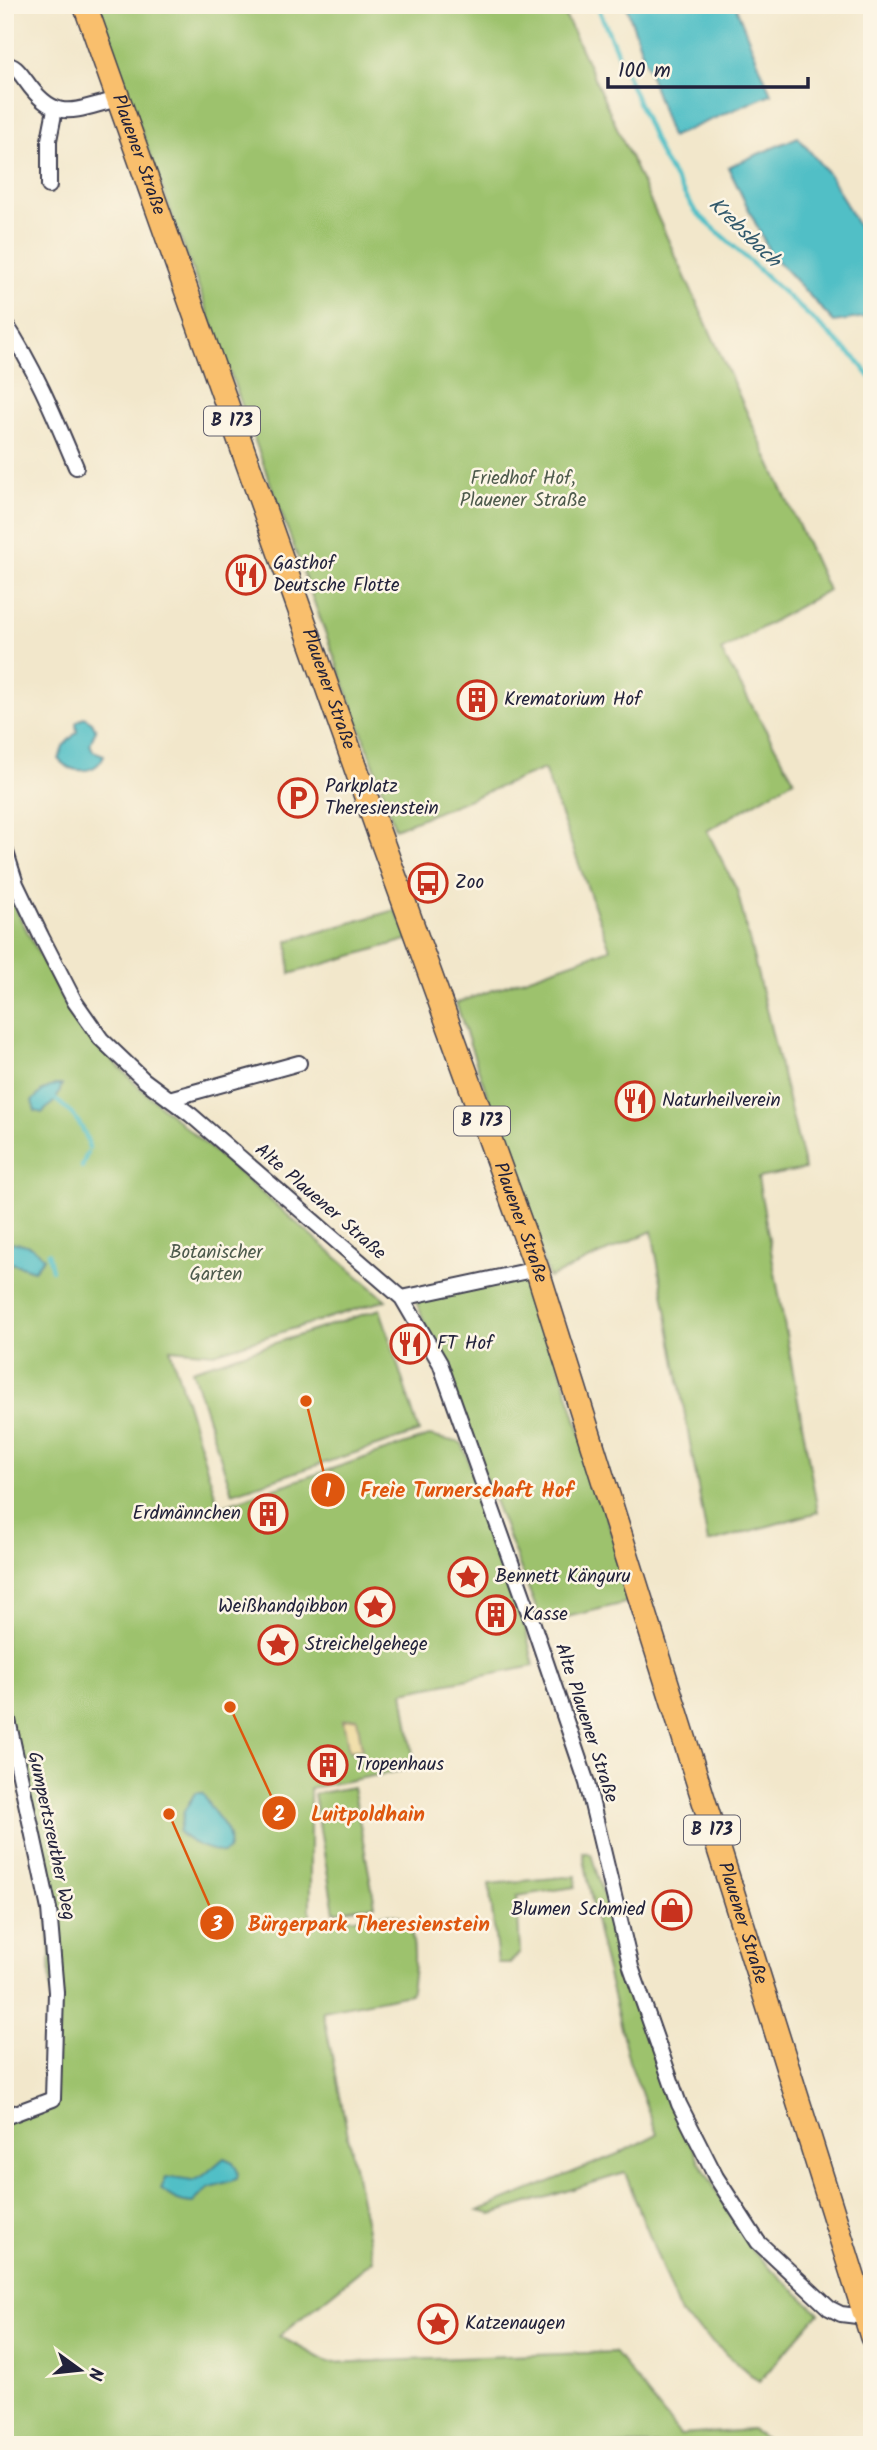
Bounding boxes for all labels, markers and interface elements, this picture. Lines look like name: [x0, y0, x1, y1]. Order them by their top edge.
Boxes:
scale bar: [608, 46, 807, 90]
text: 100 m: [618, 55, 671, 88]
street label: Plauener Straße: [103, 90, 174, 220]
water label: Krebsbach: [700, 190, 789, 277]
road number: B 173: [204, 407, 260, 436]
park label: Friedhof Hof, Plauener Straße: [460, 464, 587, 516]
place label: Gasthof Deutsche Flotte: [273, 549, 400, 601]
restaurant icon: Gasthof Deutsche Flotte: [225, 554, 267, 596]
street label: Plauener Straße: [293, 625, 363, 754]
building icon: Krematorium Hof: [456, 679, 498, 721]
place label: Krematorium Hof: [504, 685, 643, 715]
place label: Parkplatz Theresienstein: [325, 772, 439, 824]
parking icon: Parkplatz Theresienstein: [277, 777, 319, 819]
bus stop icon: Zoo: [407, 862, 449, 904]
place label: Zoo: [455, 868, 484, 898]
restaurant icon: Naturheilverein: [614, 1080, 656, 1122]
place label: Naturheilverein: [662, 1086, 781, 1116]
road number: B 173: [454, 1106, 510, 1136]
street label: Alte Plauener Straße: [247, 1136, 393, 1268]
street label: Plauener Straße: [484, 1158, 556, 1287]
park label: Botanischer Garten: [169, 1238, 264, 1290]
restaurant icon: FT Hof: [389, 1323, 431, 1365]
place label: FT Hof: [437, 1329, 495, 1359]
callout: Freie Turnerschaft Hof: [311, 1469, 587, 1511]
text: 1: [325, 1475, 332, 1508]
text: Freie Turnerschaft Hof: [360, 1475, 576, 1508]
building icon: Erdmännchen: [247, 1493, 289, 1535]
place label: Erdmännchen: [132, 1499, 241, 1529]
place icon: Bennett Känguru: [447, 1556, 489, 1598]
place label: Bennett Känguru: [495, 1562, 631, 1592]
place icon: Weißhandgibbon: [354, 1586, 396, 1628]
place label: Weißhandgibbon: [218, 1592, 348, 1622]
building icon: Kasse: [475, 1594, 517, 1636]
place label: Kasse: [523, 1600, 568, 1630]
place icon: Streichelgehege: [257, 1624, 299, 1666]
place label: Streichelgehege: [305, 1630, 428, 1660]
street label: Alte Plauener Straße: [546, 1639, 626, 1807]
building icon: Tropenhaus: [307, 1744, 349, 1786]
street label: Gumpertsreuther Weg: [18, 1749, 84, 1923]
place label: Tropenhaus: [355, 1750, 444, 1780]
callout: Luitpoldhain: [262, 1792, 439, 1834]
text: 2: [273, 1799, 285, 1832]
text: Luitpoldhain: [311, 1799, 425, 1832]
road number: B 173: [684, 1816, 740, 1844]
street label: Plauener Straße: [709, 1858, 776, 1988]
shop icon: Blumen Schmied: [651, 1889, 693, 1931]
place label: Blumen Schmied: [511, 1895, 646, 1925]
callout: Bürgerpark Theresienstein: [199, 1902, 504, 1944]
text: 3: [210, 1909, 223, 1942]
text: Bürgerpark Theresienstein: [248, 1909, 490, 1942]
place icon: Katzenaugen: [417, 2303, 459, 2345]
place label: Katzenaugen: [465, 2309, 565, 2339]
north arrow: [46, 2334, 116, 2404]
text: N: [78, 2364, 111, 2384]

